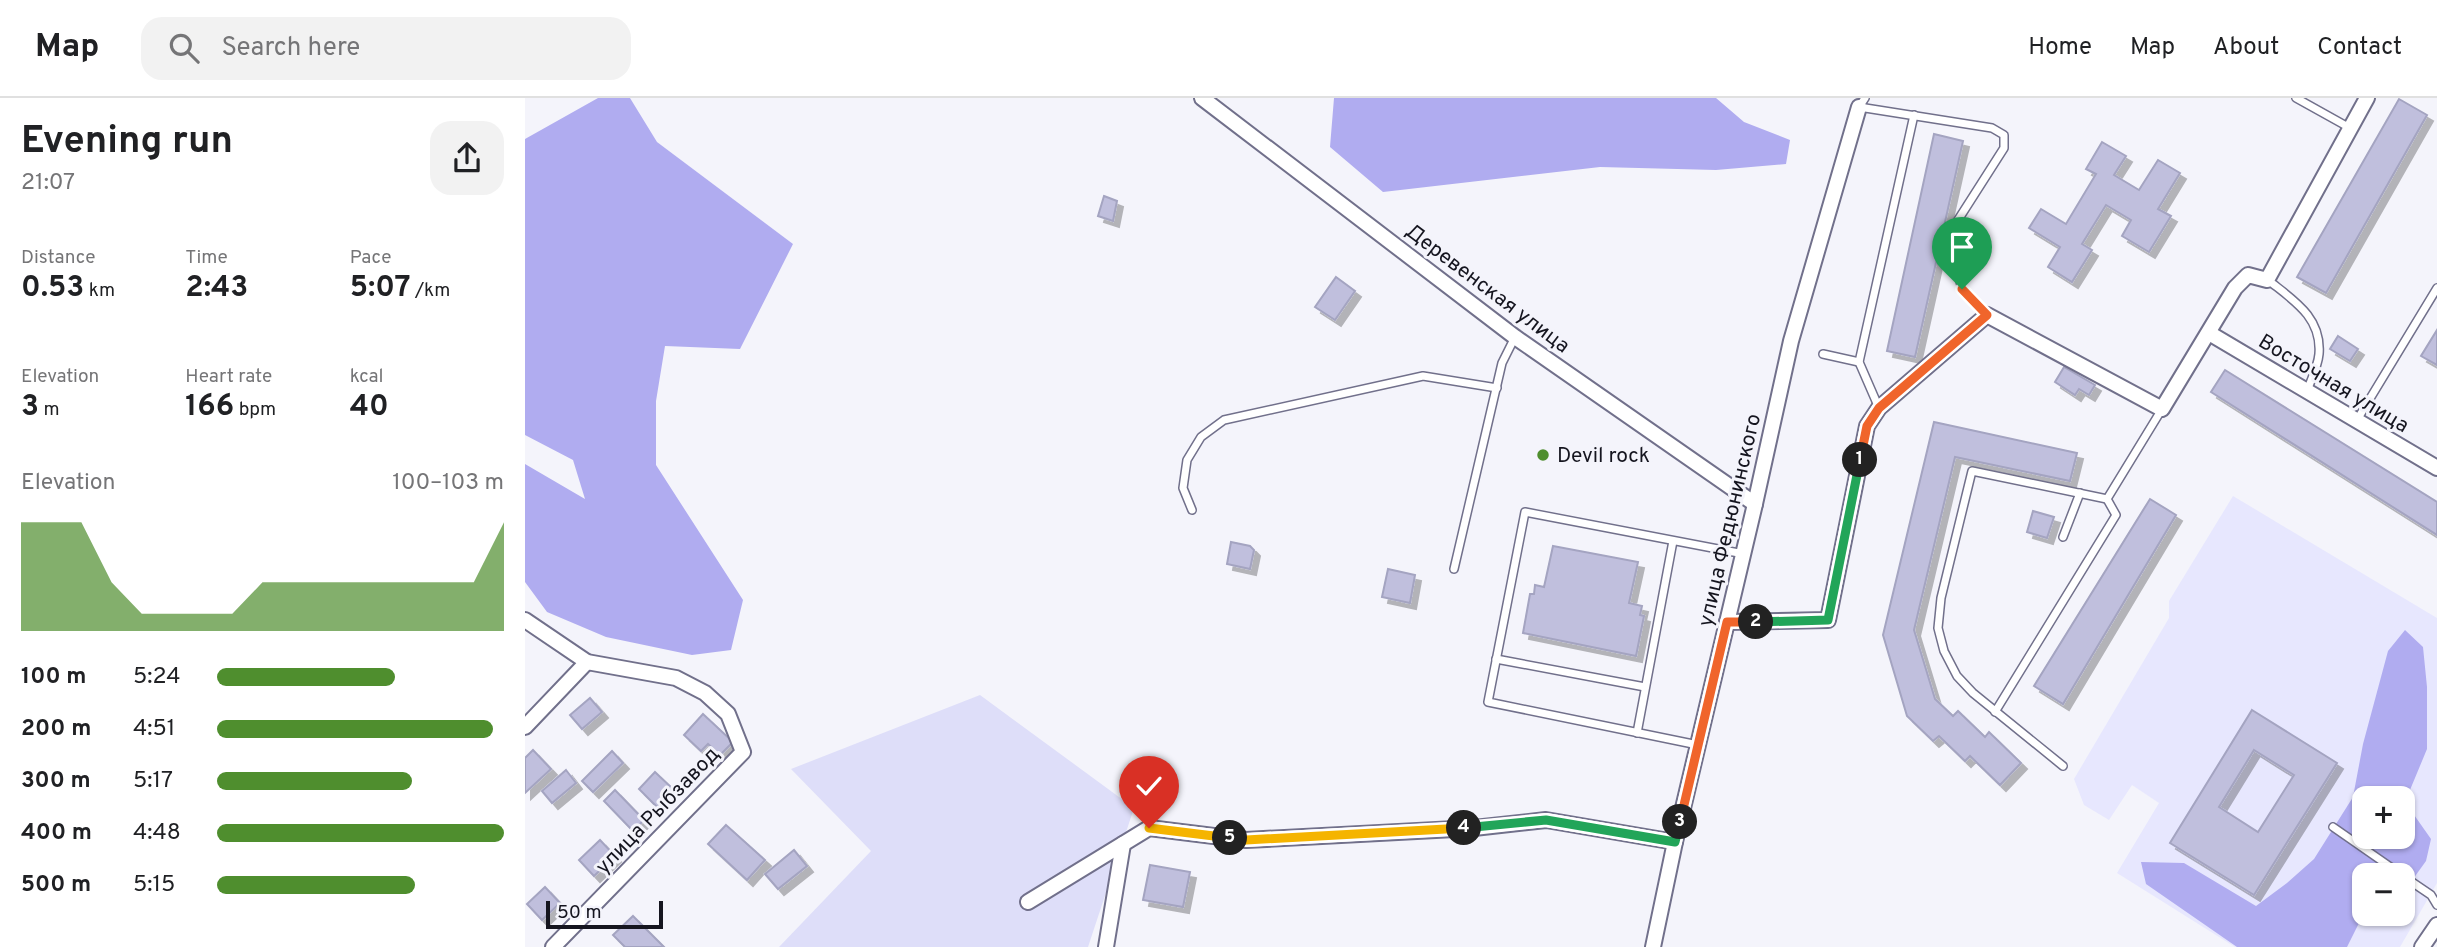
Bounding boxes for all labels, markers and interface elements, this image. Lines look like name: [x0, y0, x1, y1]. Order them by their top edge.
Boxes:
search box: [141, 17, 631, 80]
text: Map: [35, 27, 99, 69]
icon: search: [165, 29, 203, 67]
text: Search here: [221, 32, 360, 65]
text: Home: [2028, 33, 2092, 63]
text: Map: [2130, 33, 2175, 63]
text: About: [2213, 33, 2279, 63]
text: Contact: [2317, 33, 2402, 63]
text: Evening run: [21, 118, 233, 167]
button: share: [430, 121, 504, 195]
text: 21:07: [21, 169, 75, 198]
pin: [1932, 217, 1992, 289]
street label: Деревенская улица: [1399, 218, 1575, 360]
icon: arrive: [1943, 228, 1981, 266]
text: Distance: [21, 246, 96, 270]
text: Time: [185, 246, 228, 270]
text: Pace: [350, 246, 391, 270]
text: 0.53: [21, 270, 84, 307]
text: 2:43: [185, 270, 248, 307]
text: 5:07: [350, 270, 411, 307]
text: km: [84, 279, 115, 303]
text: /km: [411, 279, 450, 303]
street label: Восточная улица: [2253, 329, 2413, 440]
text: Elevation: [21, 365, 99, 389]
text: Heart rate: [185, 365, 272, 389]
text: kcal: [350, 365, 383, 389]
text: 3: [21, 389, 39, 426]
text: 166: [185, 389, 234, 426]
text: 40: [350, 389, 389, 426]
text: m: [39, 398, 60, 422]
text: bpm: [234, 398, 276, 422]
street label: улица Федюнинского: [1693, 411, 1768, 629]
pin: 1: [1843, 442, 1877, 478]
place label: Devil rock: [1557, 443, 1650, 470]
marker: Devil rock: [1535, 447, 1551, 463]
text: 1: [1856, 447, 1863, 471]
text: Elevation: [21, 469, 116, 498]
text: 100–103 m: [392, 469, 504, 498]
pin: 2: [1739, 604, 1773, 640]
text: 2: [1750, 609, 1761, 633]
text: 100 m: [21, 663, 86, 692]
text: 5:24: [133, 663, 181, 692]
text: 200 m: [21, 715, 91, 744]
text: 4:51: [133, 715, 175, 744]
street label: улица Рыбзавод: [590, 742, 726, 881]
pin: [1119, 756, 1179, 828]
text: 300 m: [21, 767, 91, 796]
text: 5:17: [133, 767, 173, 796]
icon: check: [1130, 767, 1168, 805]
map controls: [2352, 786, 2415, 926]
button: +: [2352, 786, 2415, 849]
pin: 3: [1663, 804, 1697, 840]
text: 3: [1674, 809, 1685, 833]
pin: 4: [1447, 810, 1481, 846]
text: 4: [1457, 815, 1470, 839]
text: 400 m: [21, 819, 92, 848]
text: 4:48: [133, 819, 181, 848]
pin: 5: [1213, 820, 1247, 856]
text: 5: [1224, 825, 1235, 849]
button: −: [2352, 863, 2415, 926]
text: 500 m: [21, 871, 91, 900]
text: 5:15: [133, 871, 175, 900]
scale bar: [546, 898, 663, 930]
text: 50 m: [557, 901, 602, 925]

